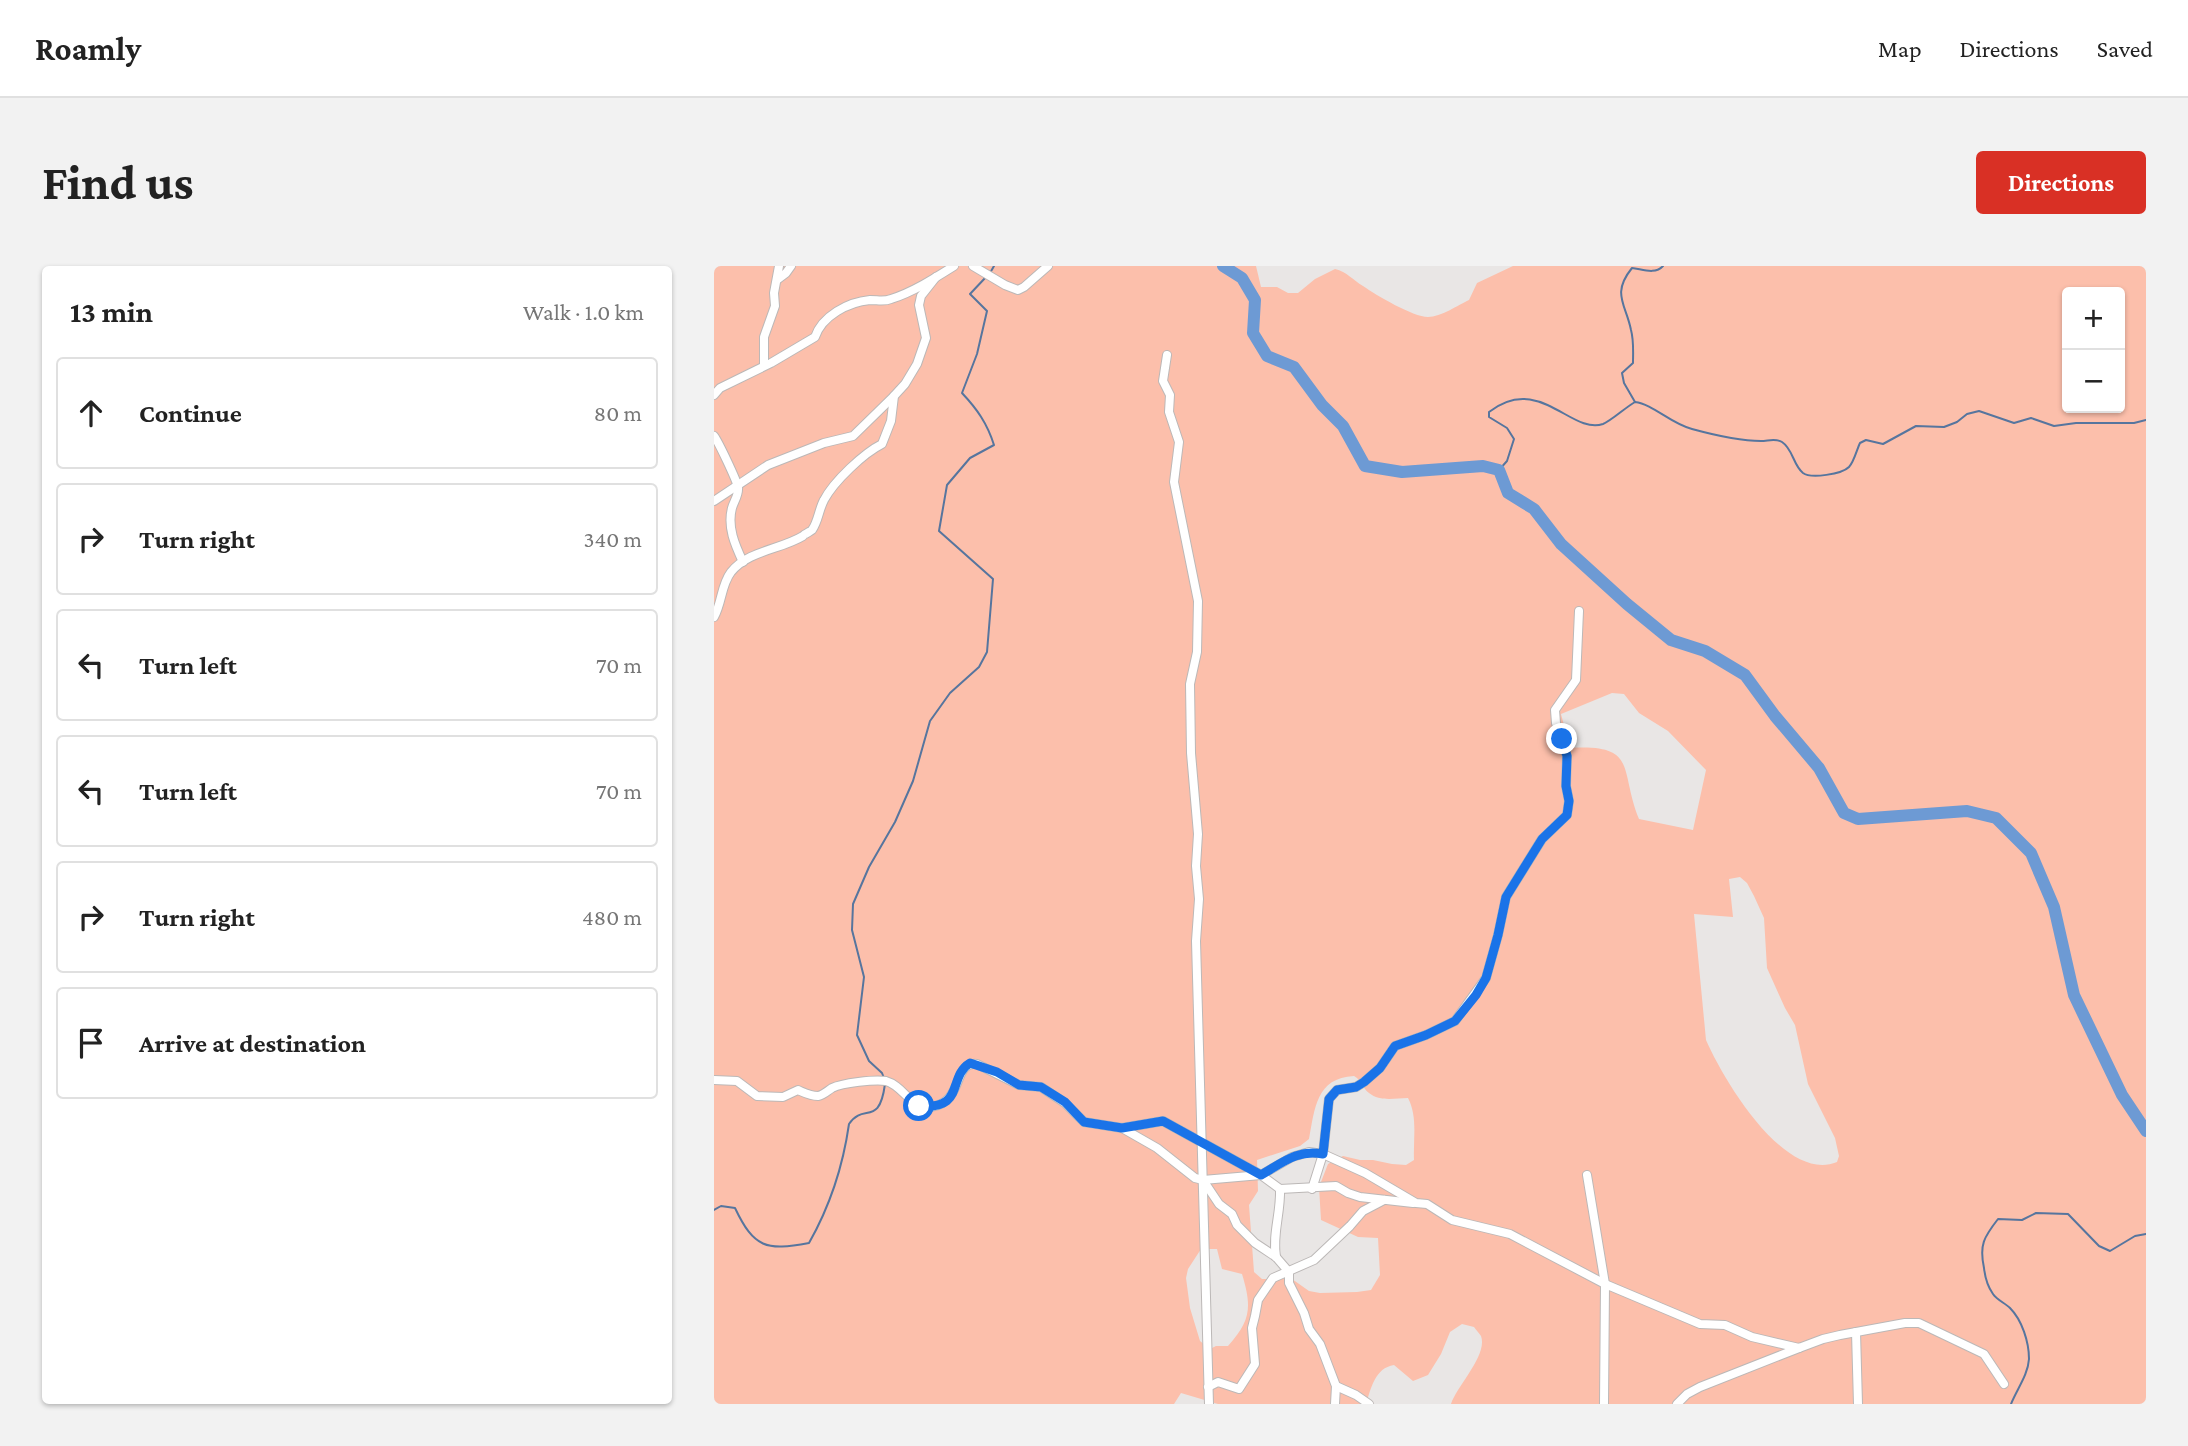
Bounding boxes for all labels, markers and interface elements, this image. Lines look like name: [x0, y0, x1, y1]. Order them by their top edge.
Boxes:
text: Roamly: [35, 30, 141, 67]
text: Map: [1878, 35, 1922, 62]
text: Directions: [1960, 35, 2059, 62]
text: Saved: [2097, 35, 2153, 62]
button: Directions: [1976, 151, 2146, 214]
text: Find us: [42, 155, 194, 210]
map controls: [2062, 287, 2125, 413]
button: +: [2062, 287, 2125, 350]
text: 13 min: [70, 295, 153, 328]
text: Walk · 1.0 km: [523, 299, 644, 325]
button: −: [2062, 350, 2125, 413]
icon: ahead: [72, 394, 110, 432]
text: Continue: [139, 399, 242, 428]
text: 80 m: [594, 400, 642, 426]
icon: right: [72, 520, 110, 558]
text: Turn right: [139, 525, 255, 554]
text: 340 m: [584, 526, 642, 552]
icon: left: [72, 646, 110, 684]
text: Turn left: [139, 651, 237, 680]
text: 70 m: [596, 652, 642, 678]
route end: [1546, 723, 1577, 754]
icon: left: [72, 772, 110, 810]
text: Turn left: [139, 777, 237, 806]
text: 70 m: [596, 778, 642, 804]
icon: right: [72, 898, 110, 936]
text: Turn right: [139, 903, 255, 932]
text: 480 m: [582, 904, 642, 930]
icon: arrive: [72, 1024, 110, 1062]
text: Arrive at destination: [139, 1029, 366, 1058]
route start: [903, 1090, 934, 1121]

